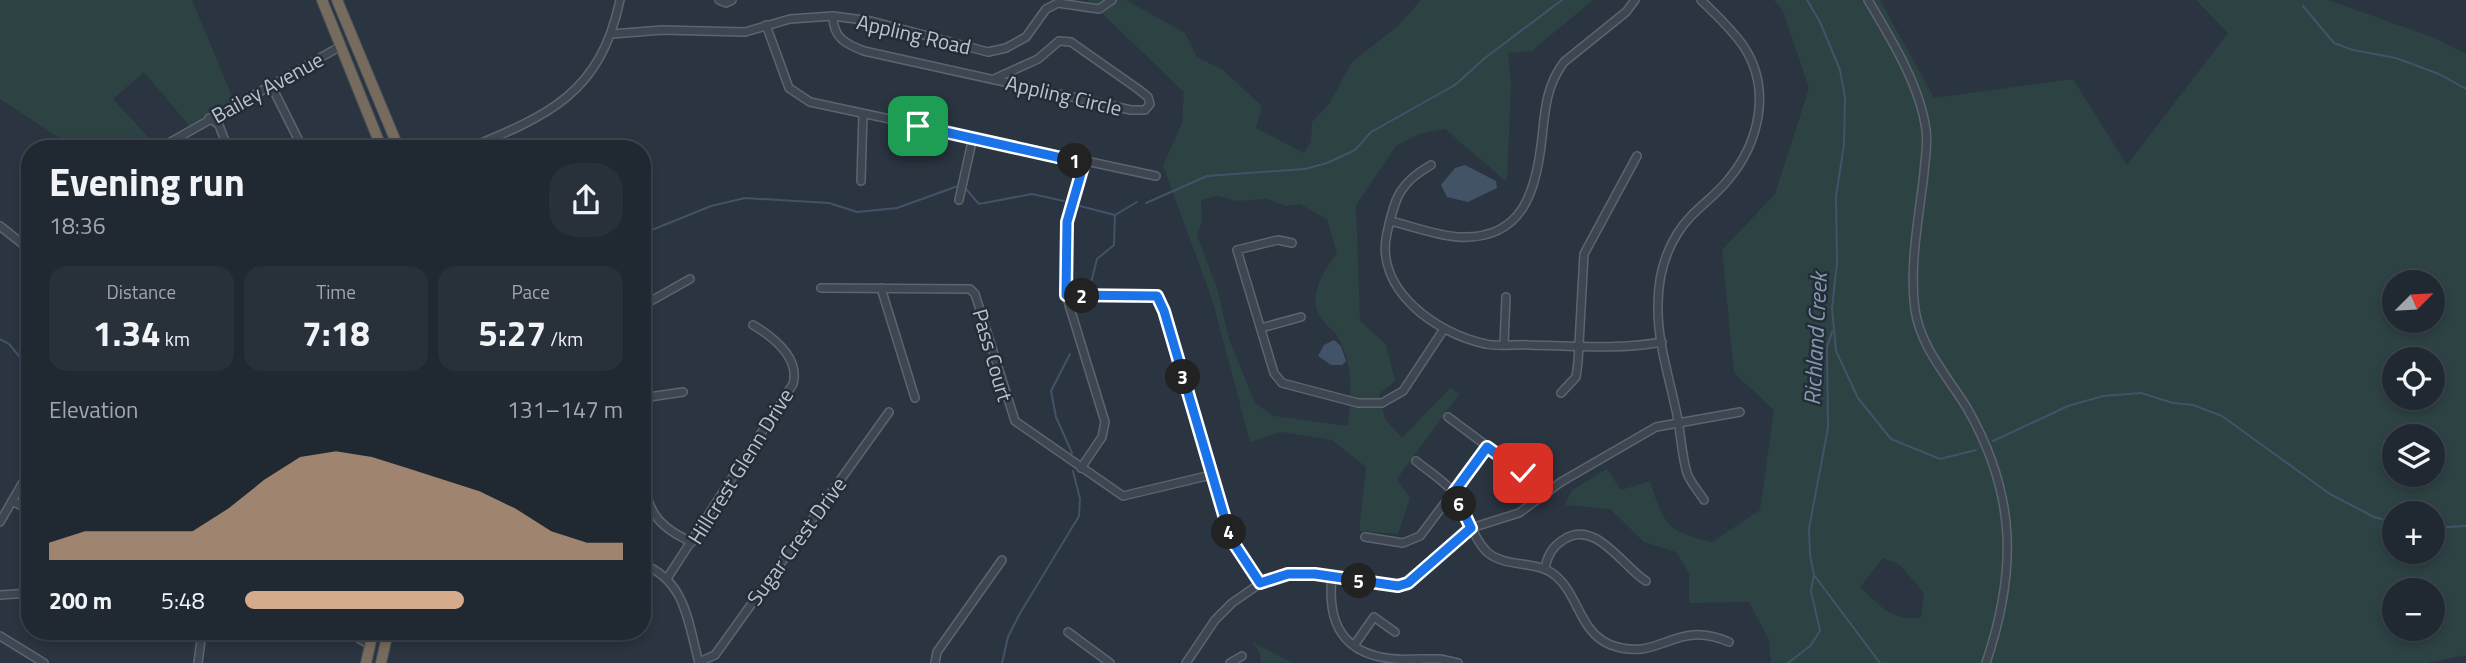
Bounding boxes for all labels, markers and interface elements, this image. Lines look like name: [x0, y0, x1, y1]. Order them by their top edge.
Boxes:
street label: Appling Road: [854, 5, 974, 63]
street label: Bailey Avenue: [205, 43, 329, 131]
street label: Appling Circle: [1003, 66, 1125, 124]
pin: [888, 96, 948, 156]
icon: arrive: [899, 107, 937, 145]
pin: 1: [1058, 144, 1092, 178]
text: 1: [1069, 146, 1080, 175]
text: Evening run: [49, 153, 245, 211]
button: share: [549, 163, 623, 237]
text: 18:36: [49, 208, 106, 243]
water label: Richland Creek: [1794, 269, 1836, 406]
north arrow: [2382, 270, 2445, 332]
map controls: [2382, 270, 2445, 641]
text: Distance: [107, 277, 176, 306]
text: Time: [316, 277, 356, 306]
text: Pace: [511, 277, 550, 306]
pin: 2: [1064, 278, 1100, 314]
text: 2: [1076, 281, 1087, 310]
street label: Pass Court: [965, 305, 1022, 406]
text: 1.34: [93, 306, 161, 360]
text: 7:18: [302, 306, 370, 360]
text: 5:27: [478, 306, 546, 360]
text: km: [161, 324, 190, 353]
text: /km: [546, 324, 583, 353]
button: locate: [2382, 347, 2445, 410]
pin: 3: [1166, 360, 1200, 394]
text: 3: [1177, 362, 1188, 391]
street label: Hillcrest Glenn Drive: [679, 382, 801, 550]
text: Elevation: [49, 392, 138, 427]
text: 131–147 m: [507, 392, 623, 427]
button: layers: [2382, 424, 2445, 487]
pin: [1493, 443, 1553, 503]
icon: check: [1504, 454, 1542, 492]
street label: Sugar Crest Drive: [738, 470, 854, 612]
pin: 6: [1442, 486, 1476, 522]
text: 6: [1453, 489, 1464, 518]
button: +: [2382, 501, 2445, 564]
pin: 4: [1212, 514, 1246, 550]
text: 4: [1223, 517, 1234, 546]
pin: 5: [1342, 564, 1376, 598]
text: 5: [1353, 566, 1364, 595]
button: −: [2382, 578, 2445, 641]
text: 200 m: [49, 583, 112, 618]
text: 5:48: [161, 583, 205, 618]

